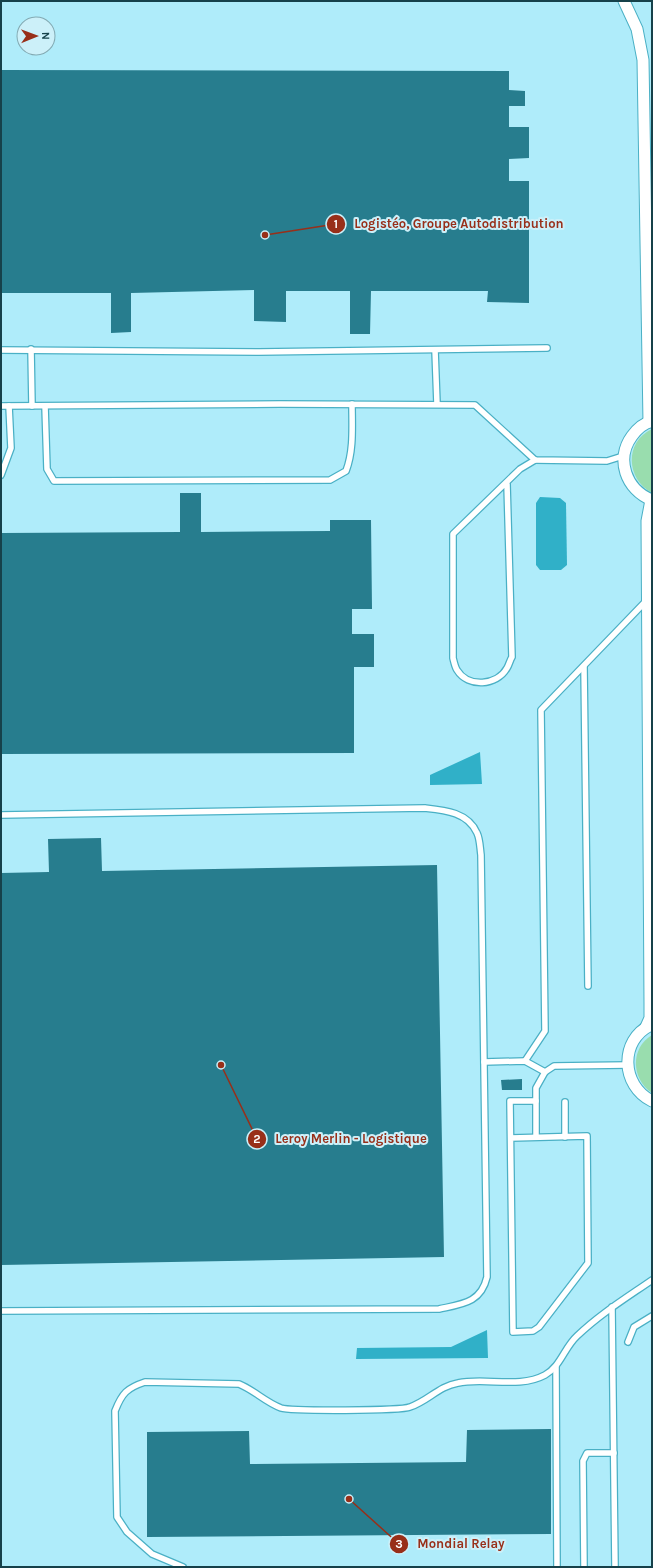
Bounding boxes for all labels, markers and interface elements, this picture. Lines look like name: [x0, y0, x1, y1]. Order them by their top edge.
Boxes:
north arrow: [16, 16, 56, 56]
text: N: [39, 32, 52, 40]
callout: Logistéo, Groupe Autodistribution: [326, 211, 572, 236]
text: Logistéo, Groupe Autodistribution: [354, 216, 564, 231]
text: 1: [334, 217, 338, 231]
callout: Leroy Merlin - Logistique: [247, 1126, 435, 1151]
text: Leroy Merlin - Logistique: [275, 1131, 427, 1147]
text: 2: [253, 1132, 261, 1146]
callout: Mondial Relay: [389, 1531, 512, 1556]
text: Mondial Relay: [417, 1536, 505, 1551]
text: 3: [395, 1537, 403, 1551]

